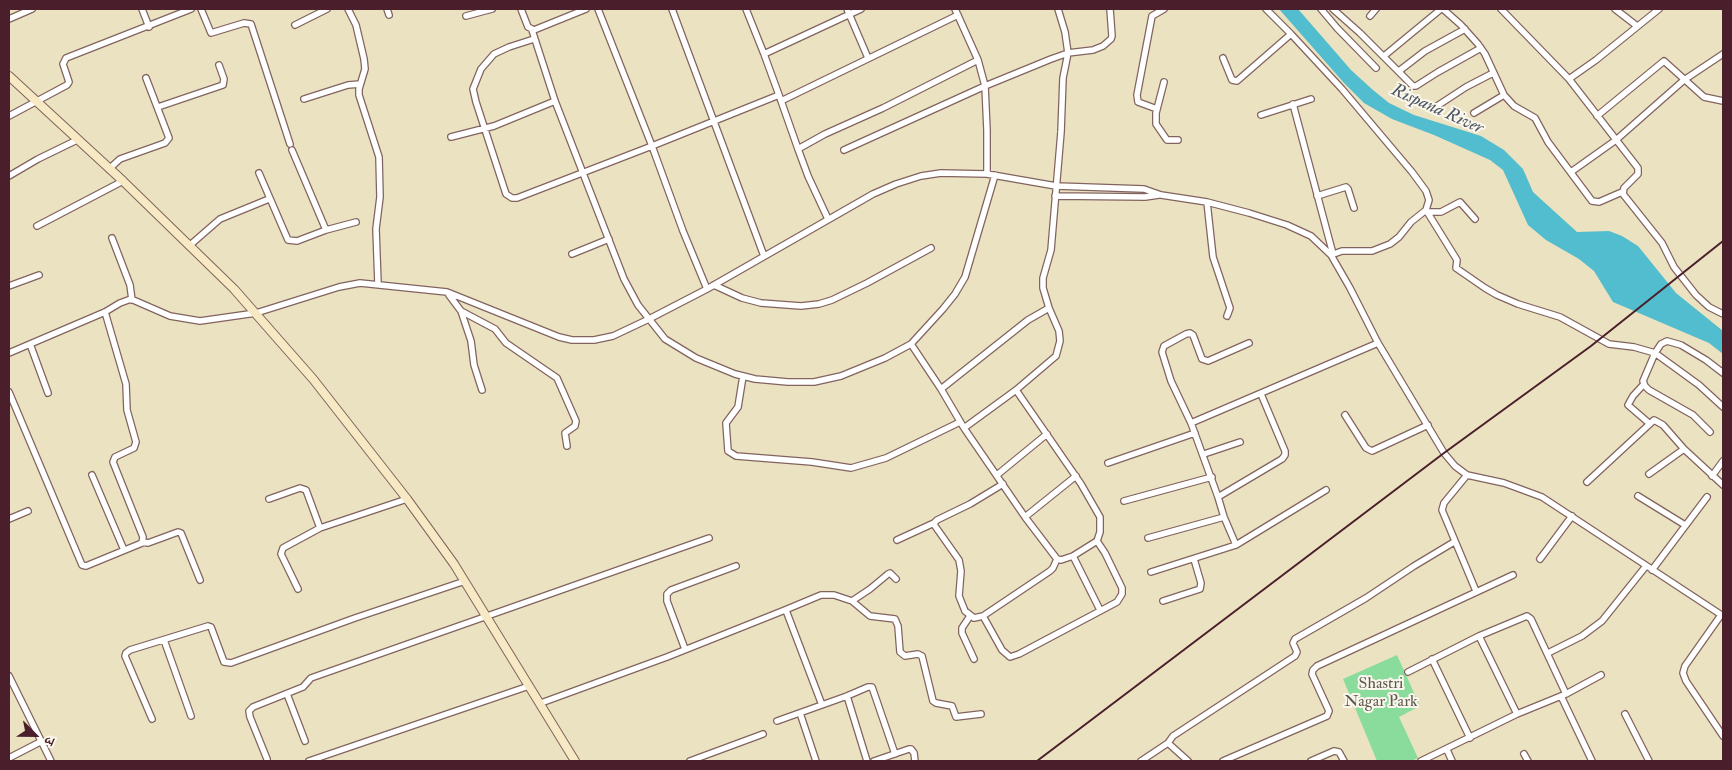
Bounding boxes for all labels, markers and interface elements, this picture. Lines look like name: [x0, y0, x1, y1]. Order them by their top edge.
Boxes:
water label: Rispana River: [1388, 80, 1486, 140]
park label: Shastri Nagar Park: [1344, 675, 1418, 713]
north arrow: [10, 710, 60, 760]
text: उ: [40, 734, 58, 748]

